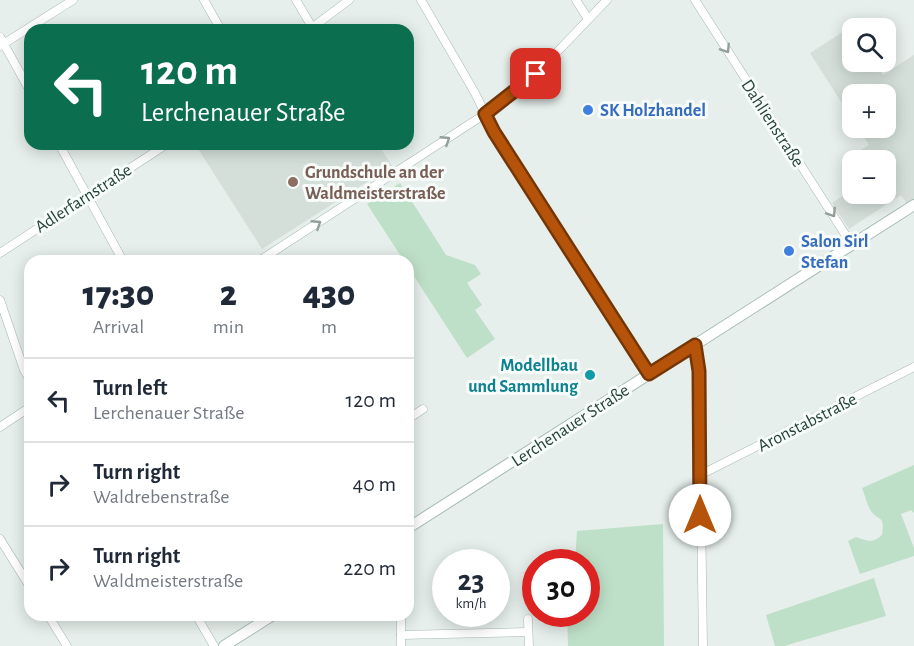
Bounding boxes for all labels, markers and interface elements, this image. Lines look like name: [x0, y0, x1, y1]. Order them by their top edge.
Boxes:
map controls: [842, 18, 896, 204]
button: search: [842, 18, 896, 72]
one-way arrow: [719, 43, 730, 54]
icon: left: [42, 48, 120, 126]
pin: [510, 48, 561, 99]
text: 120 m: [141, 50, 238, 92]
icon: arrive: [519, 57, 552, 90]
street label: Dahlienstraße: [737, 77, 807, 171]
button: +: [842, 84, 896, 138]
text: Lerchenauer Straße: [141, 99, 345, 126]
place label: SK Holzhandel: [600, 102, 706, 120]
marker: SK Holzhandel: [581, 103, 595, 117]
one-way arrow: [440, 135, 450, 147]
button: −: [842, 150, 896, 204]
street label: Adlerfarnstraße: [32, 161, 135, 237]
place label: Grundschule an der Waldmeisterstraße: [305, 164, 445, 203]
marker: Grundschule an der Waldmeisterstraße: [286, 175, 300, 189]
one-way arrow: [824, 207, 836, 217]
one-way arrow: [311, 220, 322, 231]
place label: Salon Sirl Stefan: [801, 233, 869, 272]
marker: Salon Sirl Stefan: [782, 244, 796, 258]
text: 17:30: [83, 276, 154, 312]
text: 2: [220, 276, 237, 312]
text: 430: [302, 276, 355, 312]
text: Arrival: [93, 317, 144, 337]
text: min: [213, 317, 244, 337]
text: m: [321, 317, 337, 337]
place label: Modellbau und Sammlung: [468, 357, 579, 396]
marker: Modellbau und Sammlung: [583, 368, 597, 382]
text: Turn left: [93, 377, 167, 399]
street label: Lerchenauer Straße: [509, 381, 633, 470]
icon: left: [42, 384, 75, 417]
text: 120 m: [346, 389, 396, 411]
street label: Aronstabstraße: [755, 390, 860, 456]
text: Lerchenauer Straße: [93, 403, 244, 423]
text: Turn right: [93, 461, 180, 483]
icon: right: [42, 468, 75, 501]
text: 40 m: [353, 473, 396, 495]
position arrow: [668, 483, 732, 547]
text: Waldrebenstraße: [93, 487, 229, 507]
text: Turn right: [93, 545, 180, 567]
speed limit sign: 30: [522, 549, 600, 627]
icon: right: [42, 552, 75, 585]
text: 220 m: [343, 557, 396, 579]
text: 23: [457, 566, 485, 596]
text: Waldmeisterstraße: [93, 571, 243, 591]
text: km/h: [456, 596, 486, 611]

